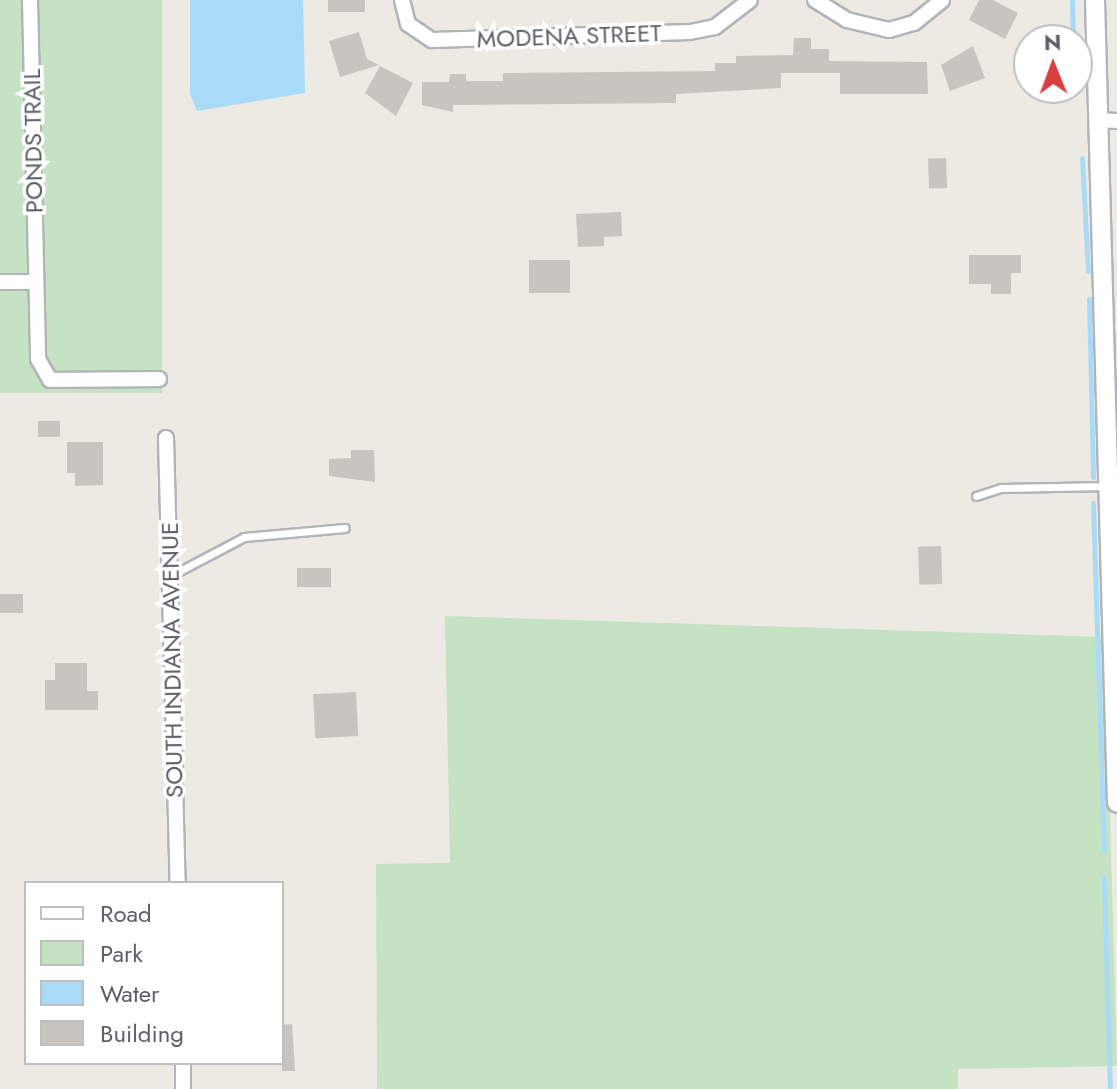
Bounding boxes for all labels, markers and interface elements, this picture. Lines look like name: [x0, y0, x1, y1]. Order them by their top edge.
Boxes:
street label: MODENA STREET: [476, 18, 662, 54]
north arrow: [1013, 24, 1093, 104]
text: N: [1044, 26, 1062, 58]
street label: PONDS TRAIL: [17, 69, 49, 213]
street label: SOUTH INDIANA AVENUE: [155, 522, 189, 798]
legend: [24, 881, 284, 1065]
text: Road: [100, 896, 152, 931]
text: Park: [100, 936, 143, 971]
text: Water: [100, 976, 159, 1011]
text: Building: [100, 1016, 184, 1051]

